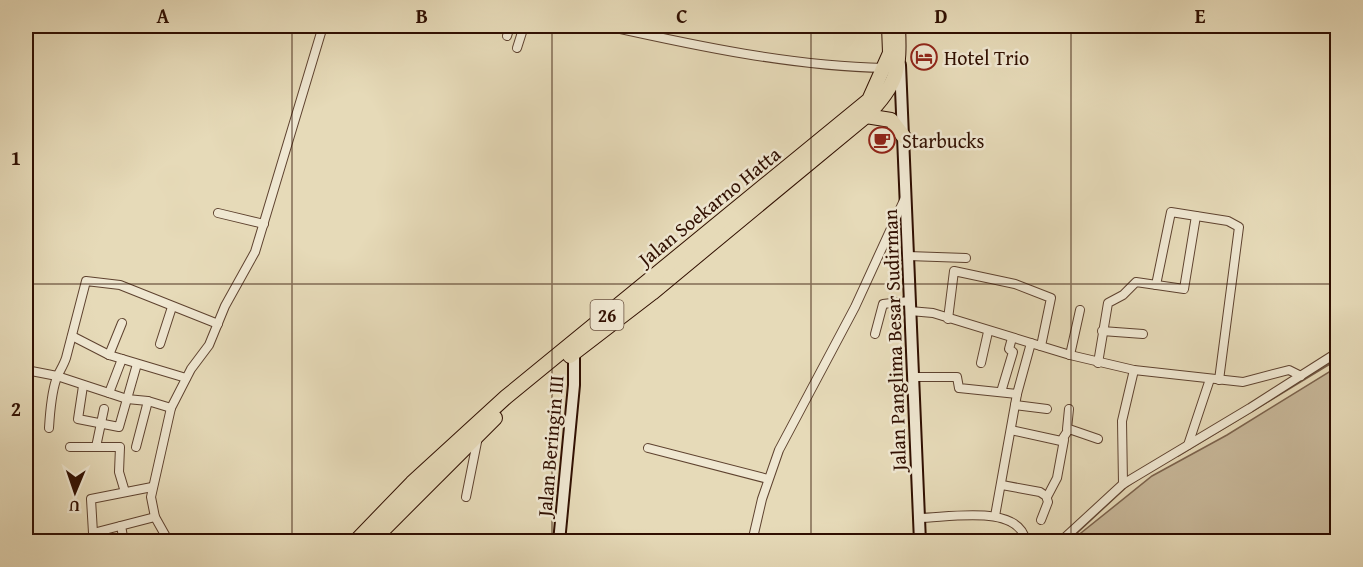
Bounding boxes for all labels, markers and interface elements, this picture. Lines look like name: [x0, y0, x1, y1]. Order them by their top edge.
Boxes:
text: A: [157, 1, 170, 30]
text: B: [416, 1, 428, 30]
text: C: [676, 1, 688, 30]
text: D: [934, 1, 948, 30]
text: E: [1195, 1, 1206, 30]
hotel icon: Hotel Trio: [909, 42, 939, 72]
place label: Hotel Trio: [944, 43, 1029, 72]
cafe icon: Starbucks: [867, 125, 897, 155]
place label: Starbucks: [902, 126, 984, 155]
street label: Jalan Soekarno Hatta: [629, 139, 787, 274]
text: 1: [11, 143, 21, 172]
street label: Jalan Panglima Besar Sudirman: [875, 208, 913, 475]
road number: 26: [590, 300, 624, 330]
street label: Jalan Beringin III: [529, 374, 571, 521]
text: 2: [11, 394, 21, 423]
north arrow: [45, 462, 105, 522]
text: U: [68, 495, 80, 519]

